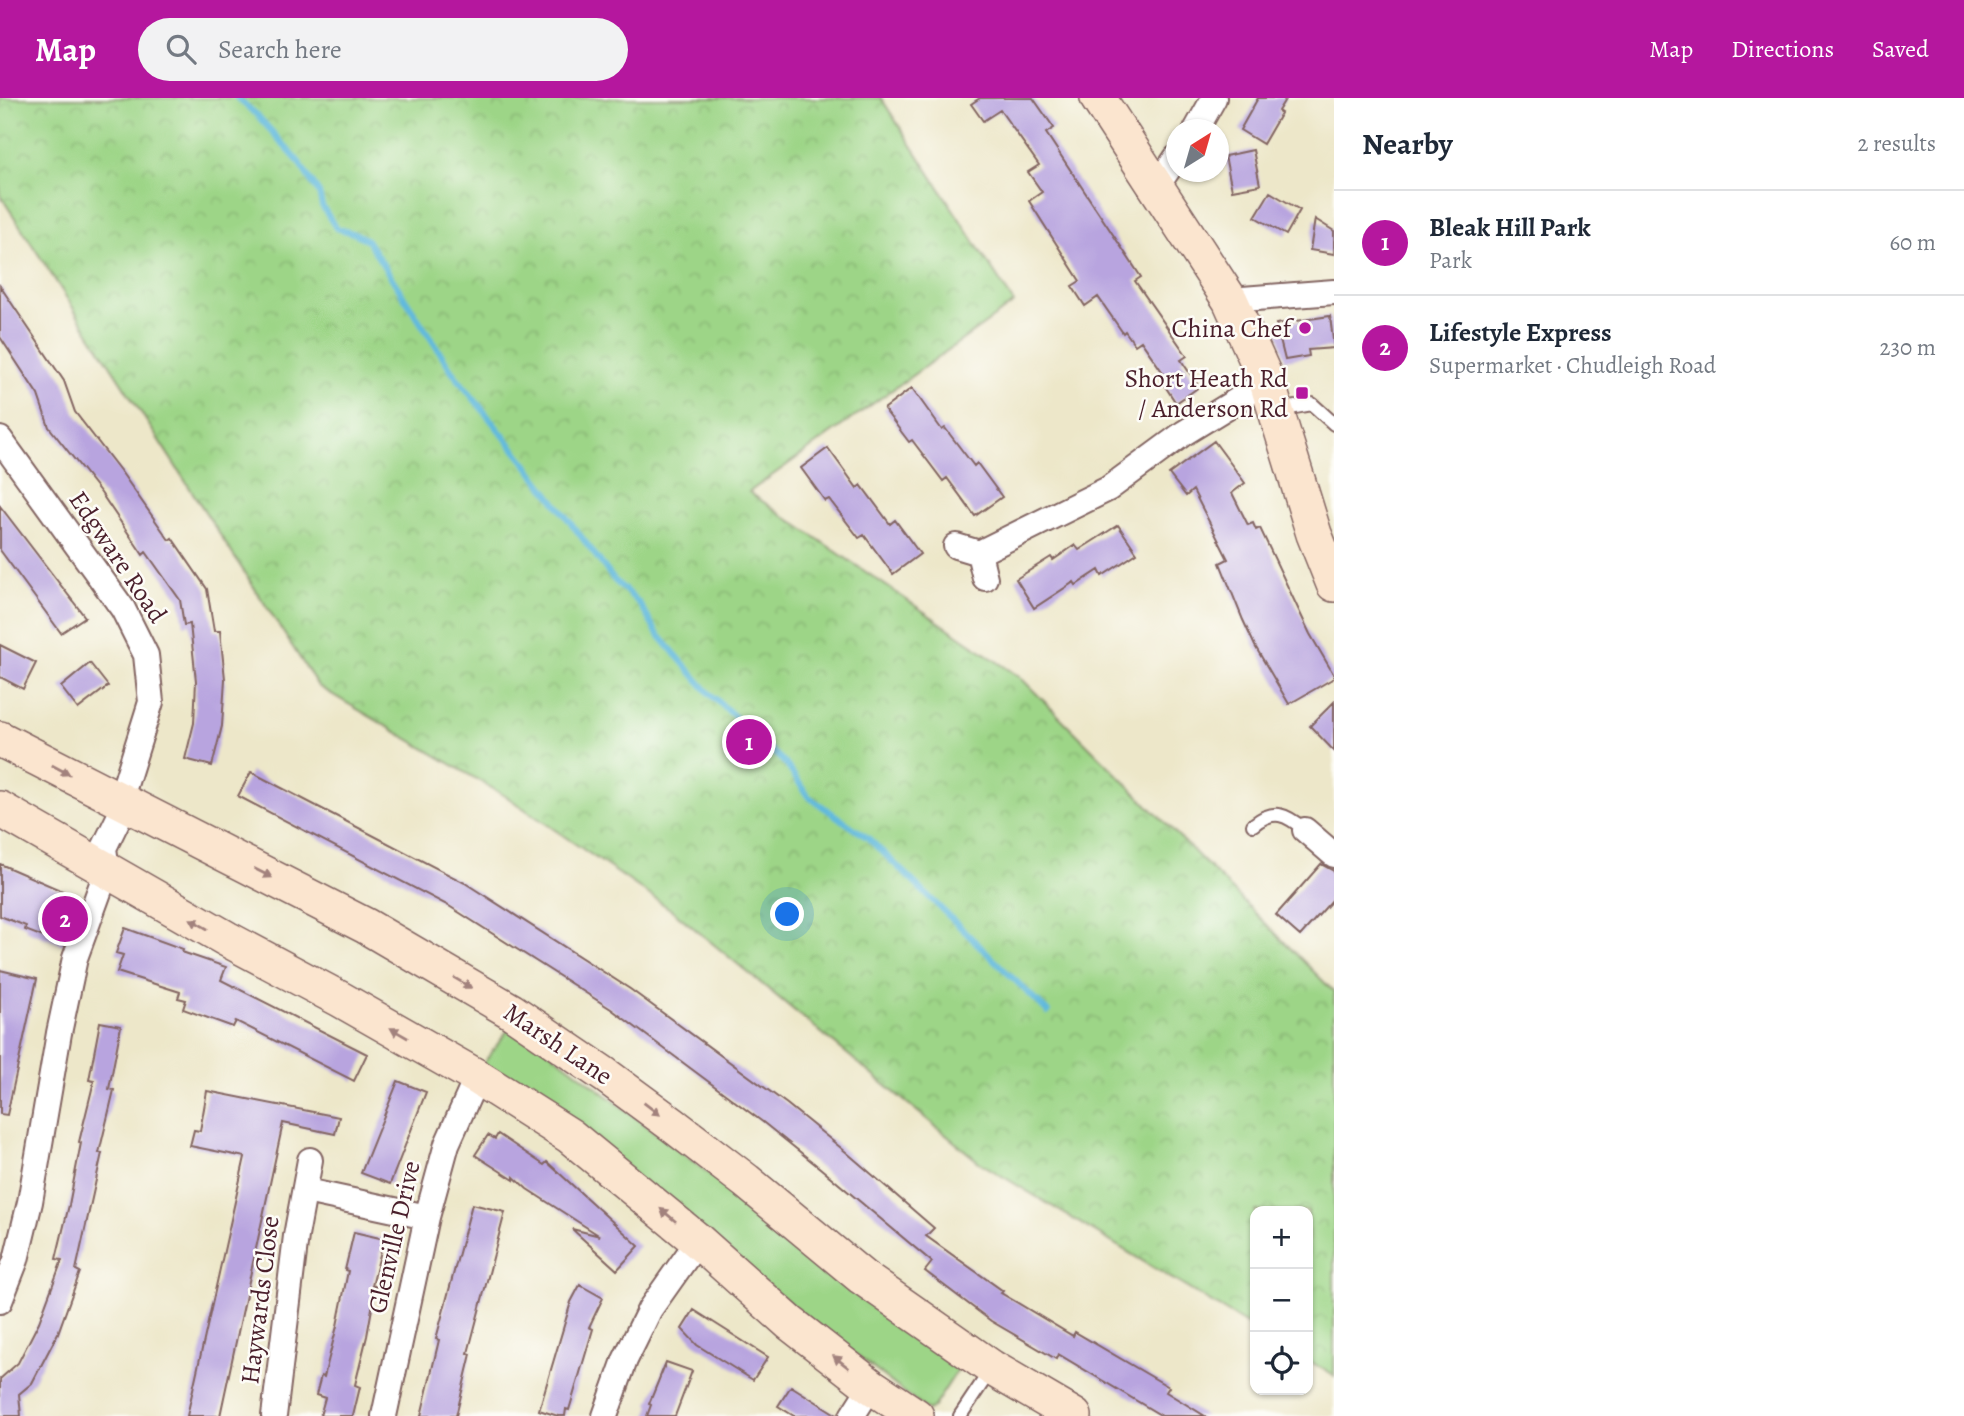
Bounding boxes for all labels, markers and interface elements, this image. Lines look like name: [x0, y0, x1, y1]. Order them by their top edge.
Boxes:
search box: [138, 18, 628, 81]
text: Map: [35, 27, 96, 72]
icon: search: [162, 30, 200, 68]
text: Search here: [218, 32, 342, 67]
text: Map: [1649, 33, 1693, 65]
text: Directions: [1731, 33, 1834, 65]
text: Saved: [1872, 33, 1929, 65]
north arrow: [1166, 119, 1229, 182]
text: Nearby: [1362, 124, 1453, 164]
text: 2 results: [1858, 128, 1936, 159]
text: Bleak Hill Park: [1429, 210, 1591, 245]
text: 1: [1381, 227, 1389, 258]
text: 60 m: [1889, 227, 1936, 258]
text: Park: [1429, 245, 1472, 276]
place label: China Chef: [1172, 311, 1294, 346]
text: Lifestyle Express: [1429, 315, 1612, 350]
marker: China Chef: [1297, 320, 1313, 336]
text: 2: [1379, 332, 1391, 363]
text: 230 m: [1880, 332, 1936, 363]
text: Supermarket · Chudleigh Road: [1429, 350, 1716, 381]
place label: Short Heath Rd / Anderson Rd: [1124, 361, 1288, 426]
marker: Short Heath Rd / Anderson Rd: [1294, 385, 1310, 401]
street label: Edgware Road: [61, 484, 175, 630]
pin: 1: [726, 716, 772, 768]
one-way arrow: [51, 764, 71, 775]
one-way arrow: [253, 868, 273, 879]
pin: 2: [42, 893, 88, 945]
your location: [770, 897, 804, 931]
one-way arrow: [190, 917, 209, 930]
one-way arrow: [453, 976, 472, 989]
street label: Marsh Lane: [497, 995, 619, 1093]
one-way arrow: [389, 1027, 409, 1039]
one-way arrow: [642, 1102, 661, 1116]
street label: Glenville Drive: [359, 1157, 429, 1317]
map controls: [1250, 1206, 1313, 1395]
button: +: [1250, 1206, 1313, 1269]
one-way arrow: [659, 1208, 676, 1223]
street label: Haywards Close: [232, 1214, 288, 1386]
button: −: [1250, 1269, 1313, 1332]
button: locate: [1250, 1332, 1313, 1395]
one-way arrow: [832, 1355, 850, 1370]

